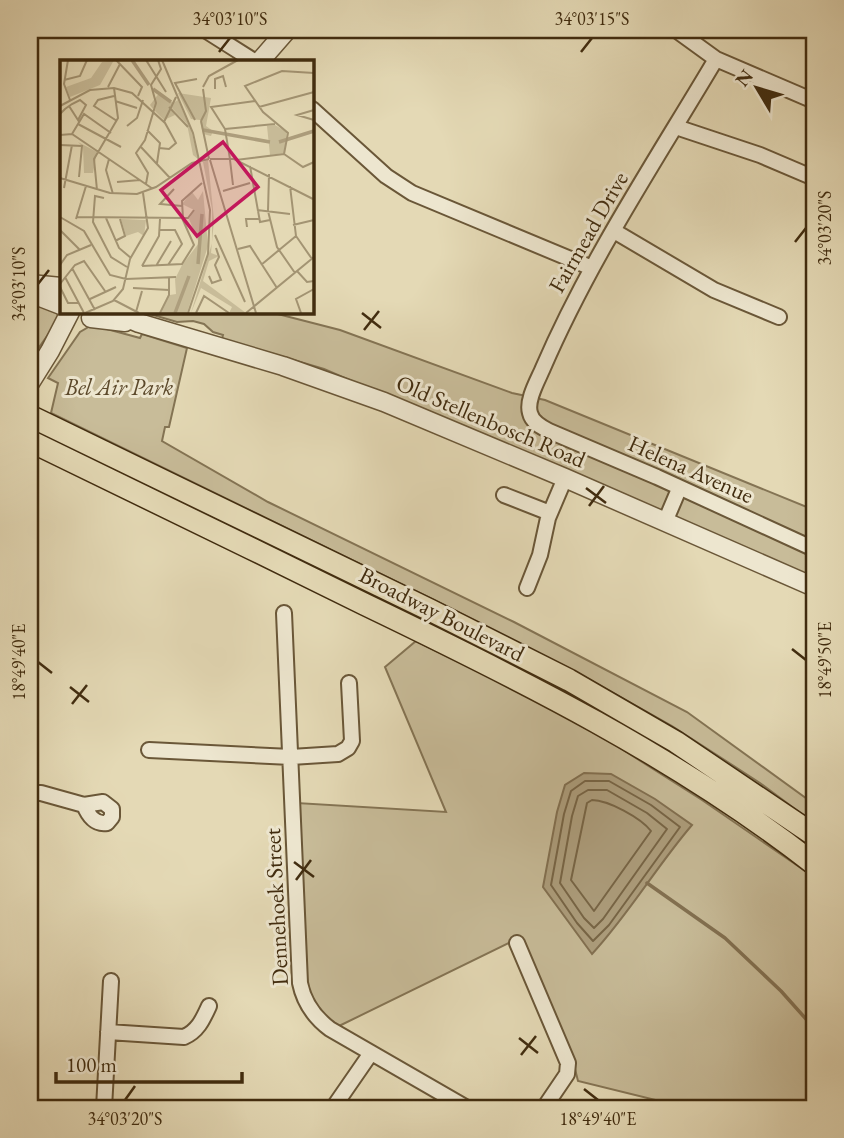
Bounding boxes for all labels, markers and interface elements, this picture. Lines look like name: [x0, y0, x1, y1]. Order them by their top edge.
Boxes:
text: 34°03'10"S: [193, 7, 267, 30]
text: 34°03'15"S: [555, 7, 629, 30]
north arrow: [722, 52, 792, 122]
inset map: [60, 60, 313, 313]
text: N: [729, 64, 759, 92]
street label: Fairmead Drive: [541, 166, 635, 298]
text: 34°03'20"S: [813, 191, 836, 265]
text: 34°03'10"S: [7, 247, 30, 321]
street label: Old Stellenbosch Road: [392, 368, 591, 475]
park label: Bel Air Park: [64, 372, 174, 402]
street label: Helena Avenue: [624, 428, 758, 510]
street label: Broadway Boulevard: [354, 559, 530, 669]
text: 18°49'50"E: [813, 622, 836, 698]
text: 18°49'40"E: [7, 624, 30, 700]
street label: Dennehoek Street: [257, 827, 295, 987]
scale bar: [56, 1040, 242, 1084]
text: 100 m: [66, 1051, 117, 1078]
text: 34°03'20"S: [88, 1107, 162, 1130]
text: 18°49'40"E: [560, 1107, 636, 1130]

